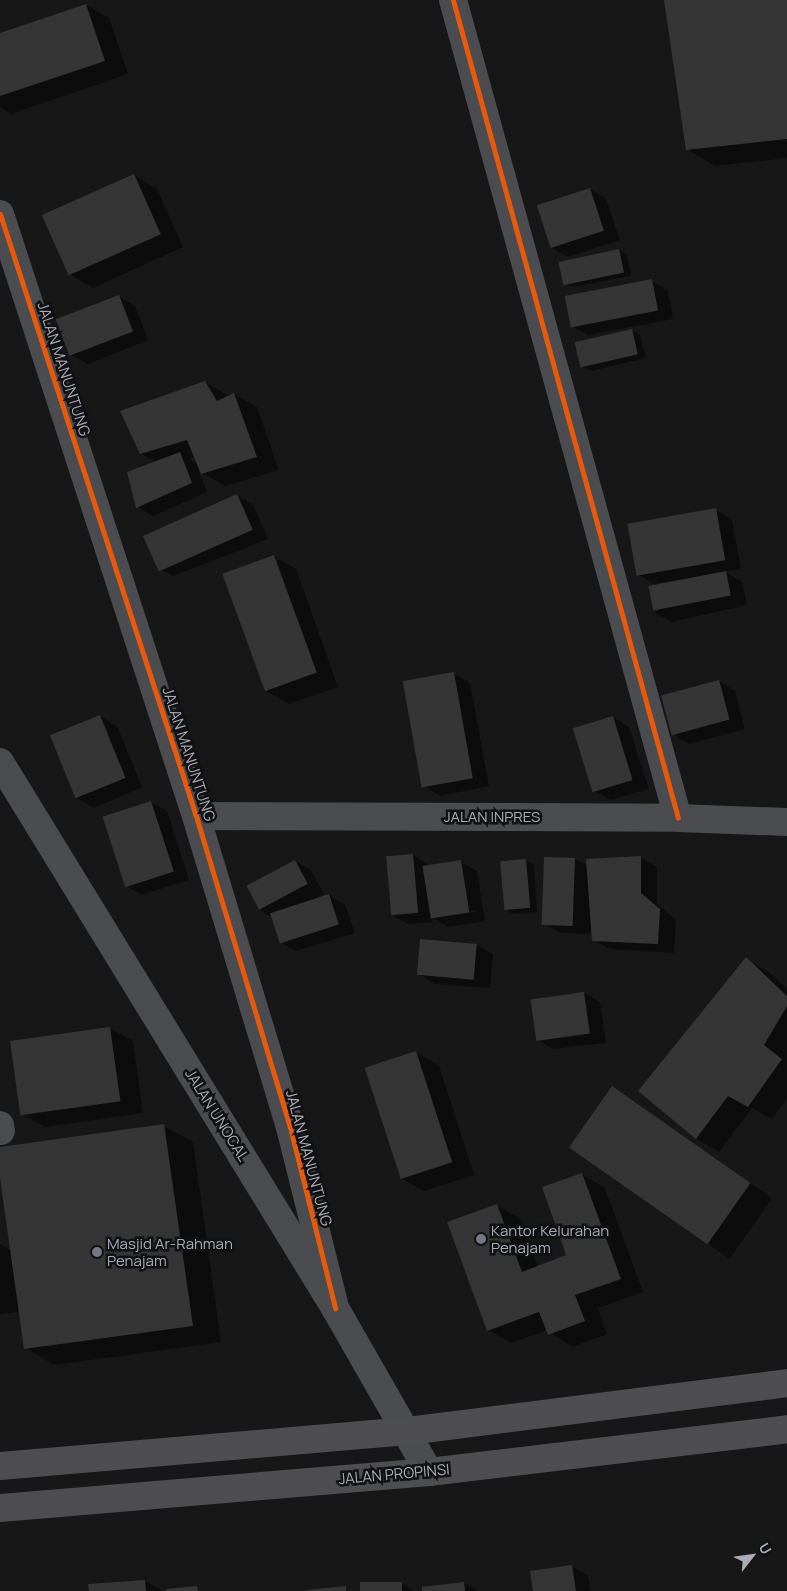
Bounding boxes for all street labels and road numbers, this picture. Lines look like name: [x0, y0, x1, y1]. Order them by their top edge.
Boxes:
street label: JALAN MANUNTUNG: [34, 300, 94, 438]
street label: JALAN MANUNTUNG: [159, 685, 219, 823]
street label: JALAN INPRES: [444, 808, 540, 826]
street label: JALAN UNOCAL: [181, 1065, 253, 1165]
street label: JALAN MANUNTUNG: [282, 1088, 336, 1228]
street label: JALAN PROPINSI: [338, 1460, 450, 1488]

